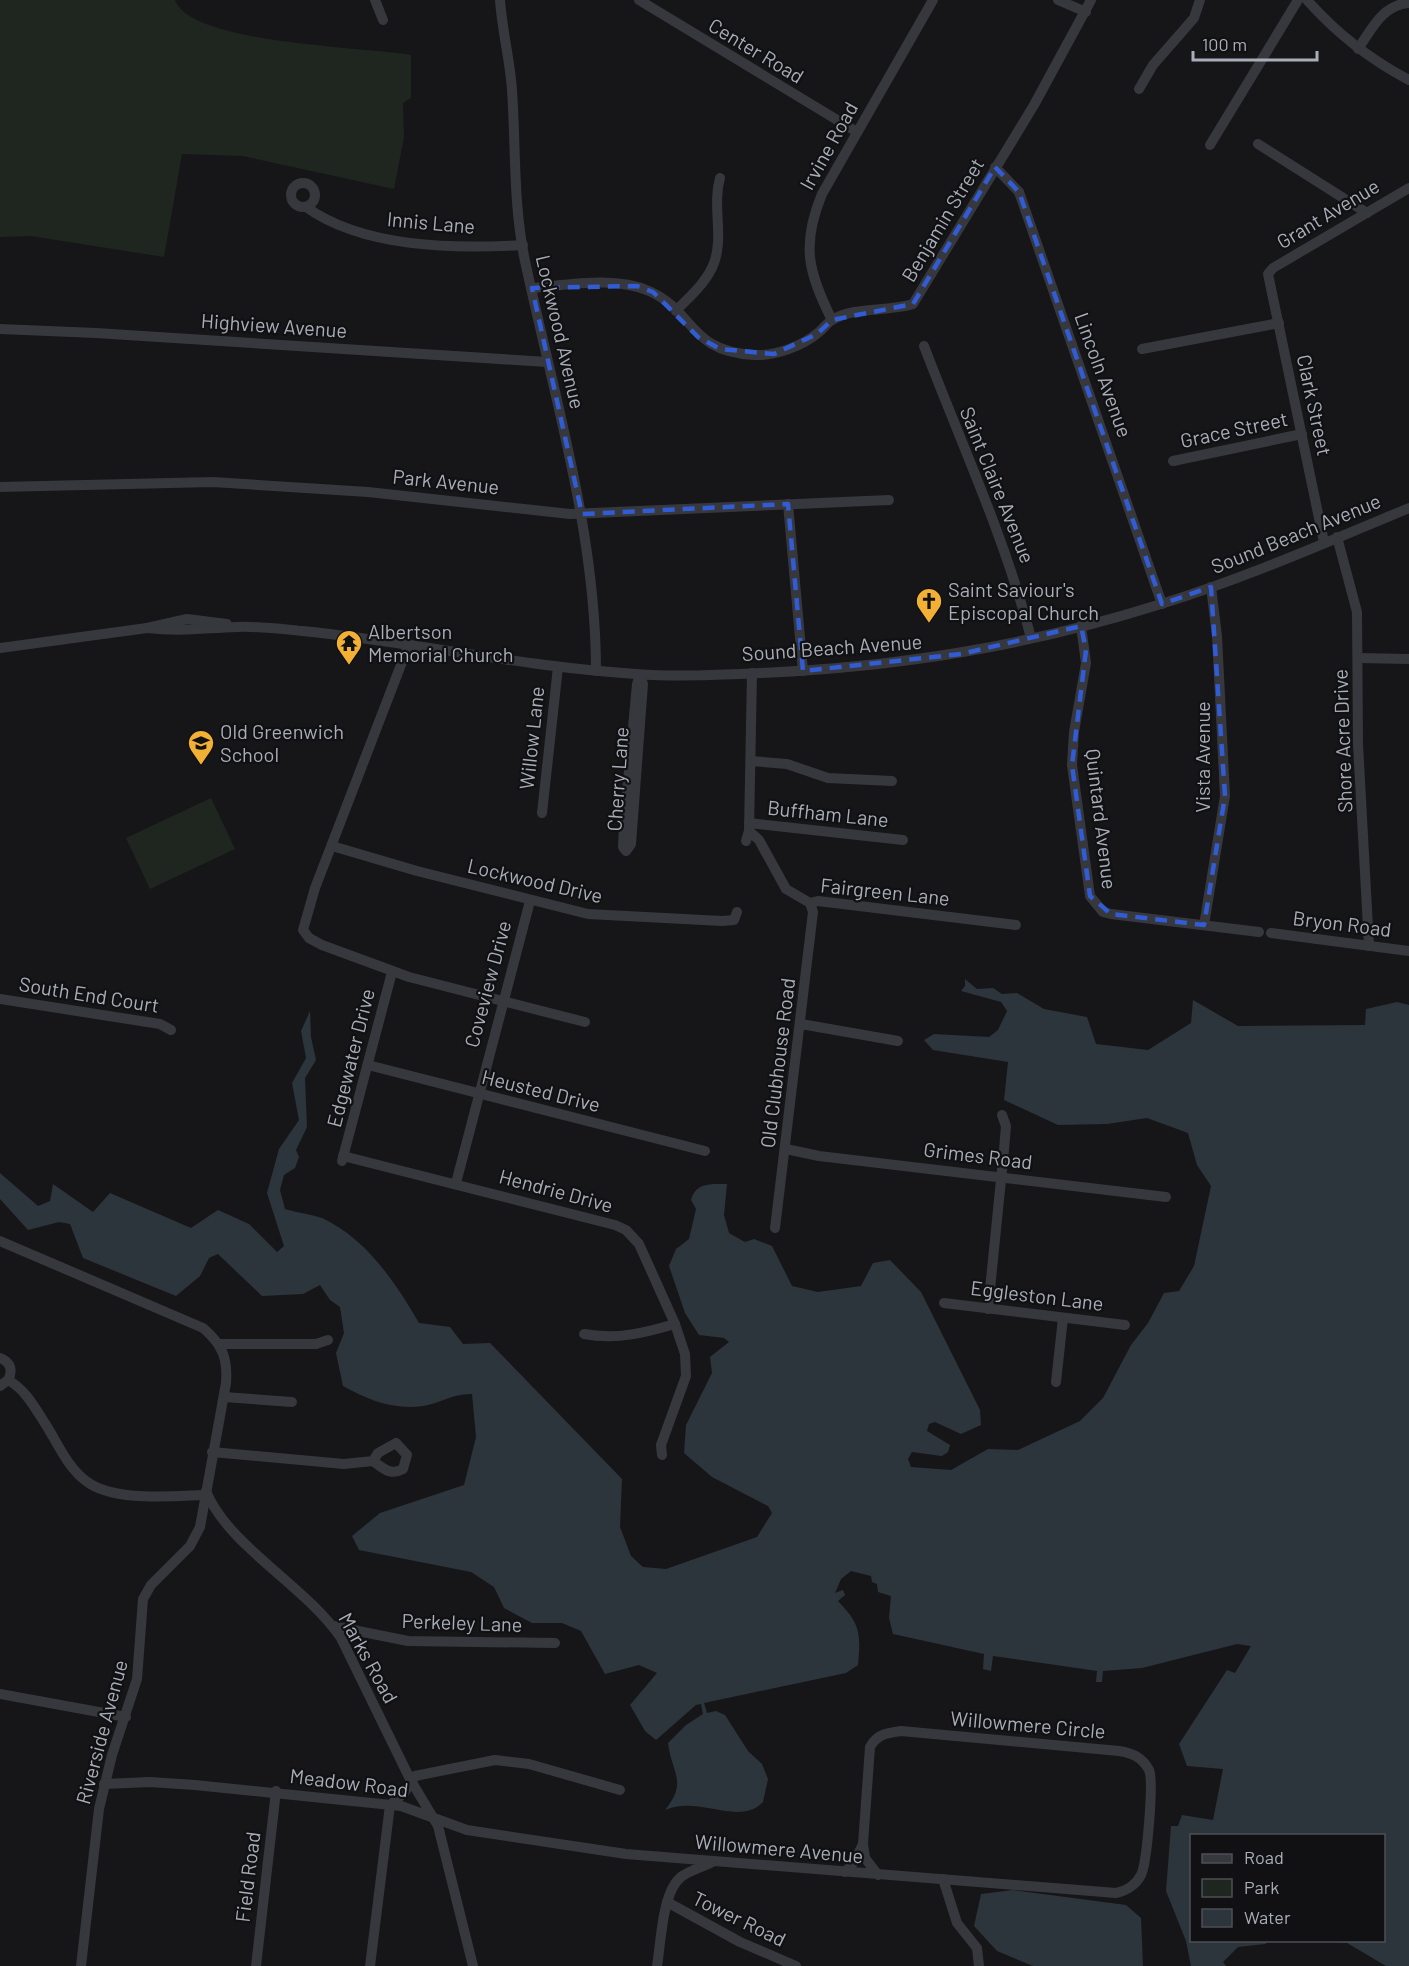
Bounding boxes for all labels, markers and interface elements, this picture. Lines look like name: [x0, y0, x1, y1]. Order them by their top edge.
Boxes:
street label: Center Road: [705, 12, 808, 88]
scale bar: [1193, 24, 1318, 62]
text: 100 m: [1202, 33, 1247, 55]
street label: Irvine Road: [794, 97, 862, 194]
street label: Benjamin Street: [896, 153, 989, 286]
street label: Grant Avenue: [1272, 173, 1383, 253]
street label: Innis Lane: [386, 206, 476, 238]
street label: Lockwood Avenue: [532, 253, 590, 411]
street label: Highview Avenue: [200, 308, 348, 342]
street label: Lincoln Avenue: [1070, 309, 1138, 440]
street label: Clark Street: [1293, 352, 1337, 458]
street label: Saint Claire Avenue: [956, 403, 1040, 566]
street label: Grace Street: [1178, 406, 1290, 452]
street label: Park Avenue: [392, 463, 501, 499]
street label: Sound Beach Avenue: [1207, 488, 1384, 578]
place label: Saint Saviour's Episcopal Church: [948, 577, 1099, 624]
church icon: Saint Saviour's Episcopal Church: [914, 586, 944, 624]
place label: Albertson Memorial Church: [368, 619, 513, 666]
temple icon: Albertson Memorial Church: [334, 628, 364, 666]
street label: Sound Beach Avenue: [741, 629, 923, 665]
street label: Shore Acre Drive: [1327, 669, 1357, 813]
street label: Willow Lane: [514, 685, 548, 791]
street label: Vista Avenue: [1190, 701, 1214, 813]
place label: Old Greenwich School: [220, 719, 344, 766]
street label: Cherry Lane: [601, 726, 633, 832]
school or university icon: Old Greenwich School: [186, 728, 216, 766]
street label: Quintard Avenue: [1081, 747, 1123, 890]
street label: Buffham Lane: [766, 795, 890, 831]
street label: Lockwood Drive: [465, 853, 605, 907]
street label: Fairgreen Lane: [819, 872, 951, 910]
street label: Bryon Road: [1291, 905, 1393, 941]
street label: Coveview Drive: [459, 918, 515, 1050]
street label: South End Court: [17, 971, 161, 1017]
street label: Old Clubhouse Road: [755, 977, 799, 1149]
street label: Edgewater Drive: [321, 986, 379, 1130]
street label: Heusted Drive: [480, 1064, 603, 1116]
street label: Grimes Road: [922, 1136, 1034, 1174]
street label: Hendrie Drive: [497, 1163, 616, 1217]
street label: Eggleston Lane: [969, 1275, 1105, 1315]
street label: Marks Road: [334, 1608, 404, 1707]
street label: Perkeley Lane: [401, 1608, 523, 1636]
street label: Riverside Avenue: [70, 1657, 132, 1806]
street label: Willowmere Circle: [949, 1705, 1107, 1743]
street label: Meadow Road: [289, 1763, 410, 1801]
street label: Willowmere Avenue: [694, 1829, 864, 1867]
street label: Field Road: [230, 1830, 264, 1923]
legend: [1190, 1834, 1385, 1942]
text: Road: [1244, 1846, 1284, 1868]
text: Park: [1244, 1876, 1279, 1898]
street label: Tower Road: [689, 1885, 790, 1951]
text: Water: [1244, 1906, 1291, 1928]

